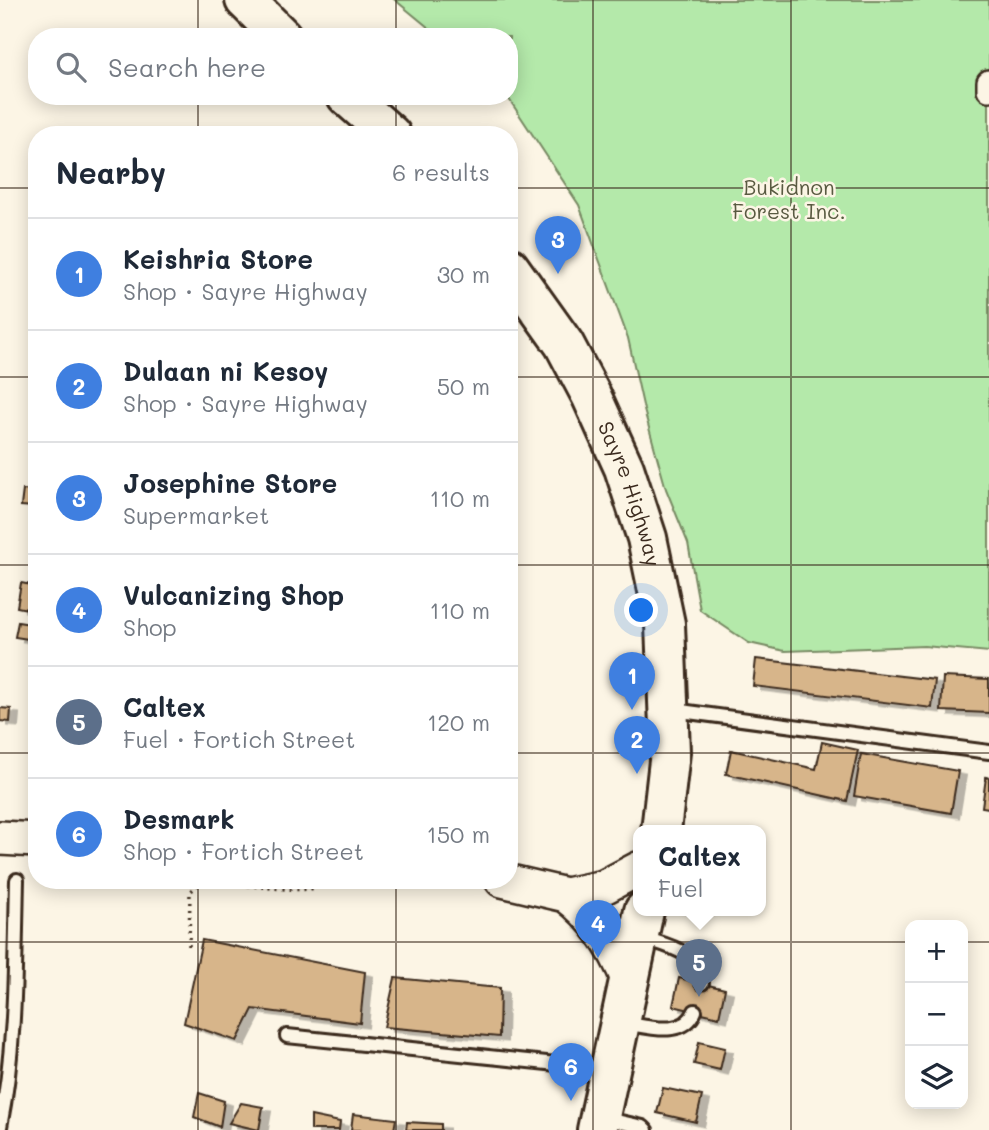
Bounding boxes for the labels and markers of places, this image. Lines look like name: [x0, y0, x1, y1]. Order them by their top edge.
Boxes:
pin: 3: [535, 216, 581, 274]
pin: 1: [609, 652, 655, 710]
pin: 2: [614, 716, 660, 774]
pin: 4: [575, 900, 621, 958]
pin: 5: [676, 939, 722, 997]
pin: 6: [548, 1043, 594, 1101]

